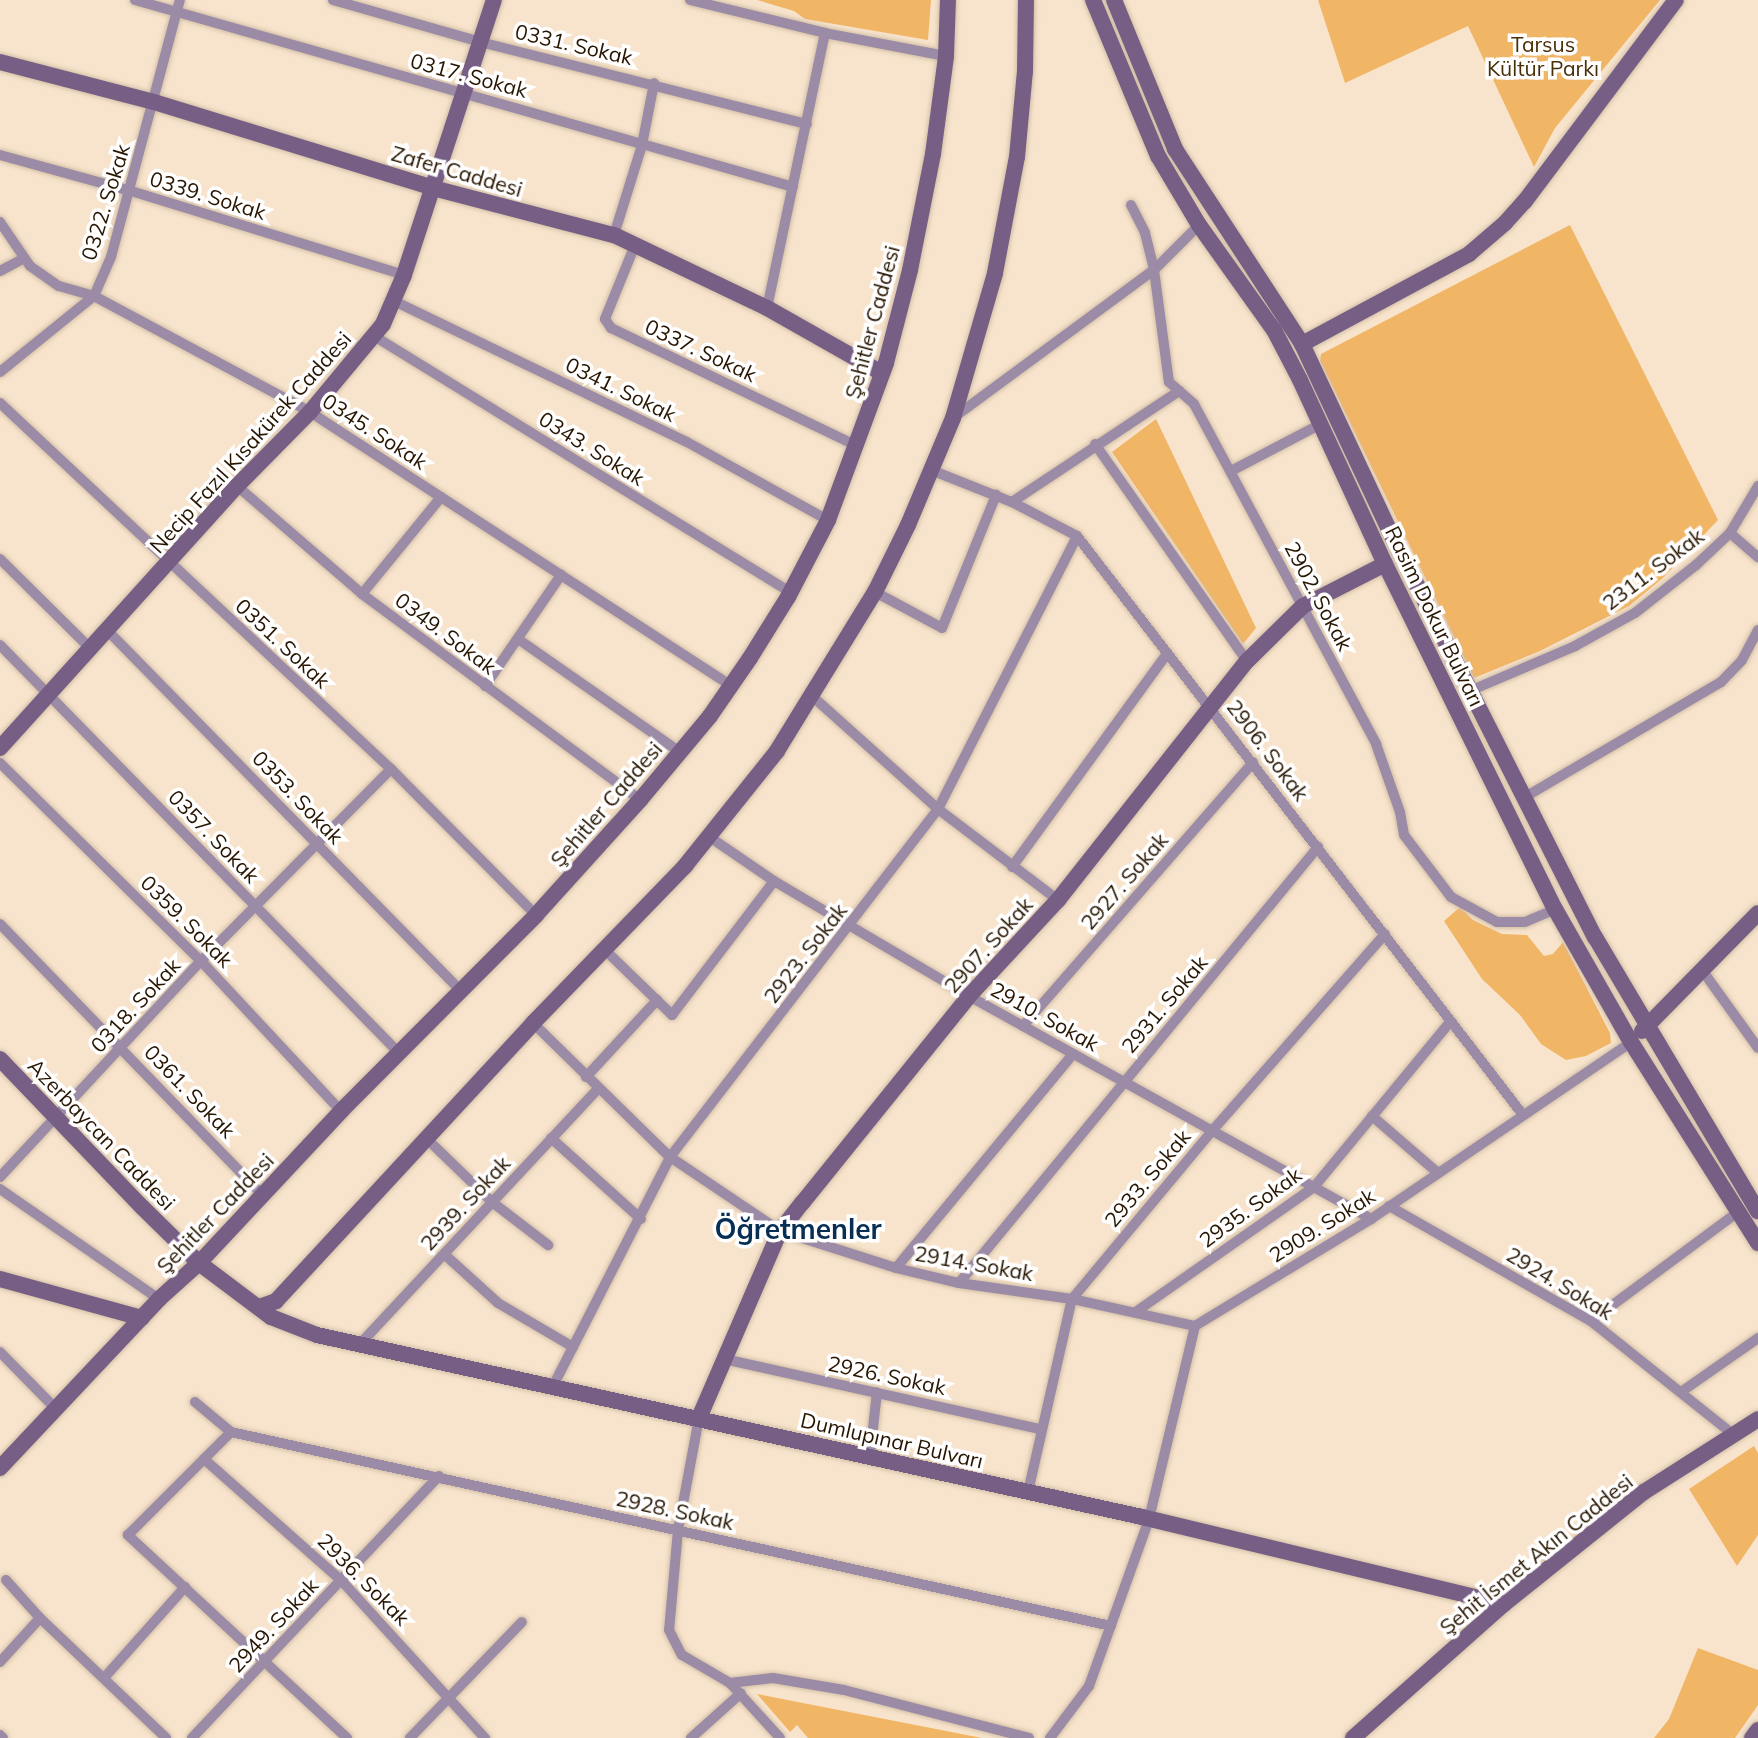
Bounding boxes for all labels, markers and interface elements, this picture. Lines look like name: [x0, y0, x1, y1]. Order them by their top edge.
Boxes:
street label: 0331. Sokak: [513, 18, 635, 70]
park label: Tarsus Kültür Parkı: [1487, 31, 1599, 81]
street label: 0317. Sokak: [408, 47, 530, 103]
street label: Zafer Caddesi: [389, 140, 525, 202]
street label: 0322. Sokak: [75, 141, 135, 263]
street label: 0339. Sokak: [147, 165, 269, 225]
street label: Şehitler Caddesi: [839, 243, 905, 401]
street label: 0337. Sokak: [641, 313, 761, 387]
street label: Necip Fazıl Kısakürek Caddesi: [144, 326, 356, 558]
street label: 0341. Sokak: [562, 351, 680, 427]
street label: 0345. Sokak: [318, 388, 432, 474]
street label: 0343. Sokak: [534, 406, 650, 490]
street label: Rasim Dokur Bulvarı: [1380, 522, 1490, 710]
street label: 2311. Sokak: [1598, 523, 1708, 615]
street label: 2902. Sokak: [1280, 537, 1358, 655]
street label: 0349. Sokak: [391, 587, 501, 679]
street label: 0351. Sokak: [231, 593, 335, 693]
street label: 2906. Sokak: [1222, 695, 1314, 805]
street label: Şehitler Caddesi: [545, 736, 667, 872]
street label: 0353. Sokak: [247, 745, 349, 849]
street label: 0357. Sokak: [163, 784, 265, 888]
street label: 2927. Sokak: [1075, 828, 1173, 934]
street label: 0359. Sokak: [136, 870, 238, 972]
street label: 2907. Sokak: [939, 892, 1037, 998]
street label: 2923. Sokak: [758, 898, 852, 1008]
street label: 2931. Sokak: [1116, 950, 1212, 1058]
street label: 0318. Sokak: [85, 953, 185, 1057]
street label: 2910. Sokak: [986, 976, 1104, 1056]
street label: 0361. Sokak: [139, 1039, 241, 1143]
street label: Azerbaycan Caddesi: [23, 1053, 181, 1215]
street label: 2933. Sokak: [1099, 1124, 1195, 1232]
street label: Şehitler Caddesi: [151, 1148, 279, 1278]
street label: 2939. Sokak: [415, 1151, 515, 1255]
street label: 2935. Sokak: [1194, 1162, 1306, 1252]
street label: 2909. Sokak: [1264, 1183, 1380, 1267]
district label: Öğretmenler: [714, 1212, 882, 1246]
street label: 2914. Sokak: [913, 1240, 1035, 1286]
street label: 2924. Sokak: [1502, 1241, 1618, 1325]
street label: 2926. Sokak: [826, 1350, 948, 1400]
street label: Dumlupınar Bulvarı: [798, 1407, 986, 1473]
street label: Şehit İsmet Akın Caddesi: [1434, 1468, 1638, 1640]
street label: 2928. Sokak: [614, 1485, 736, 1535]
street label: 2936. Sokak: [313, 1528, 415, 1630]
street label: 2949. Sokak: [223, 1573, 323, 1677]

